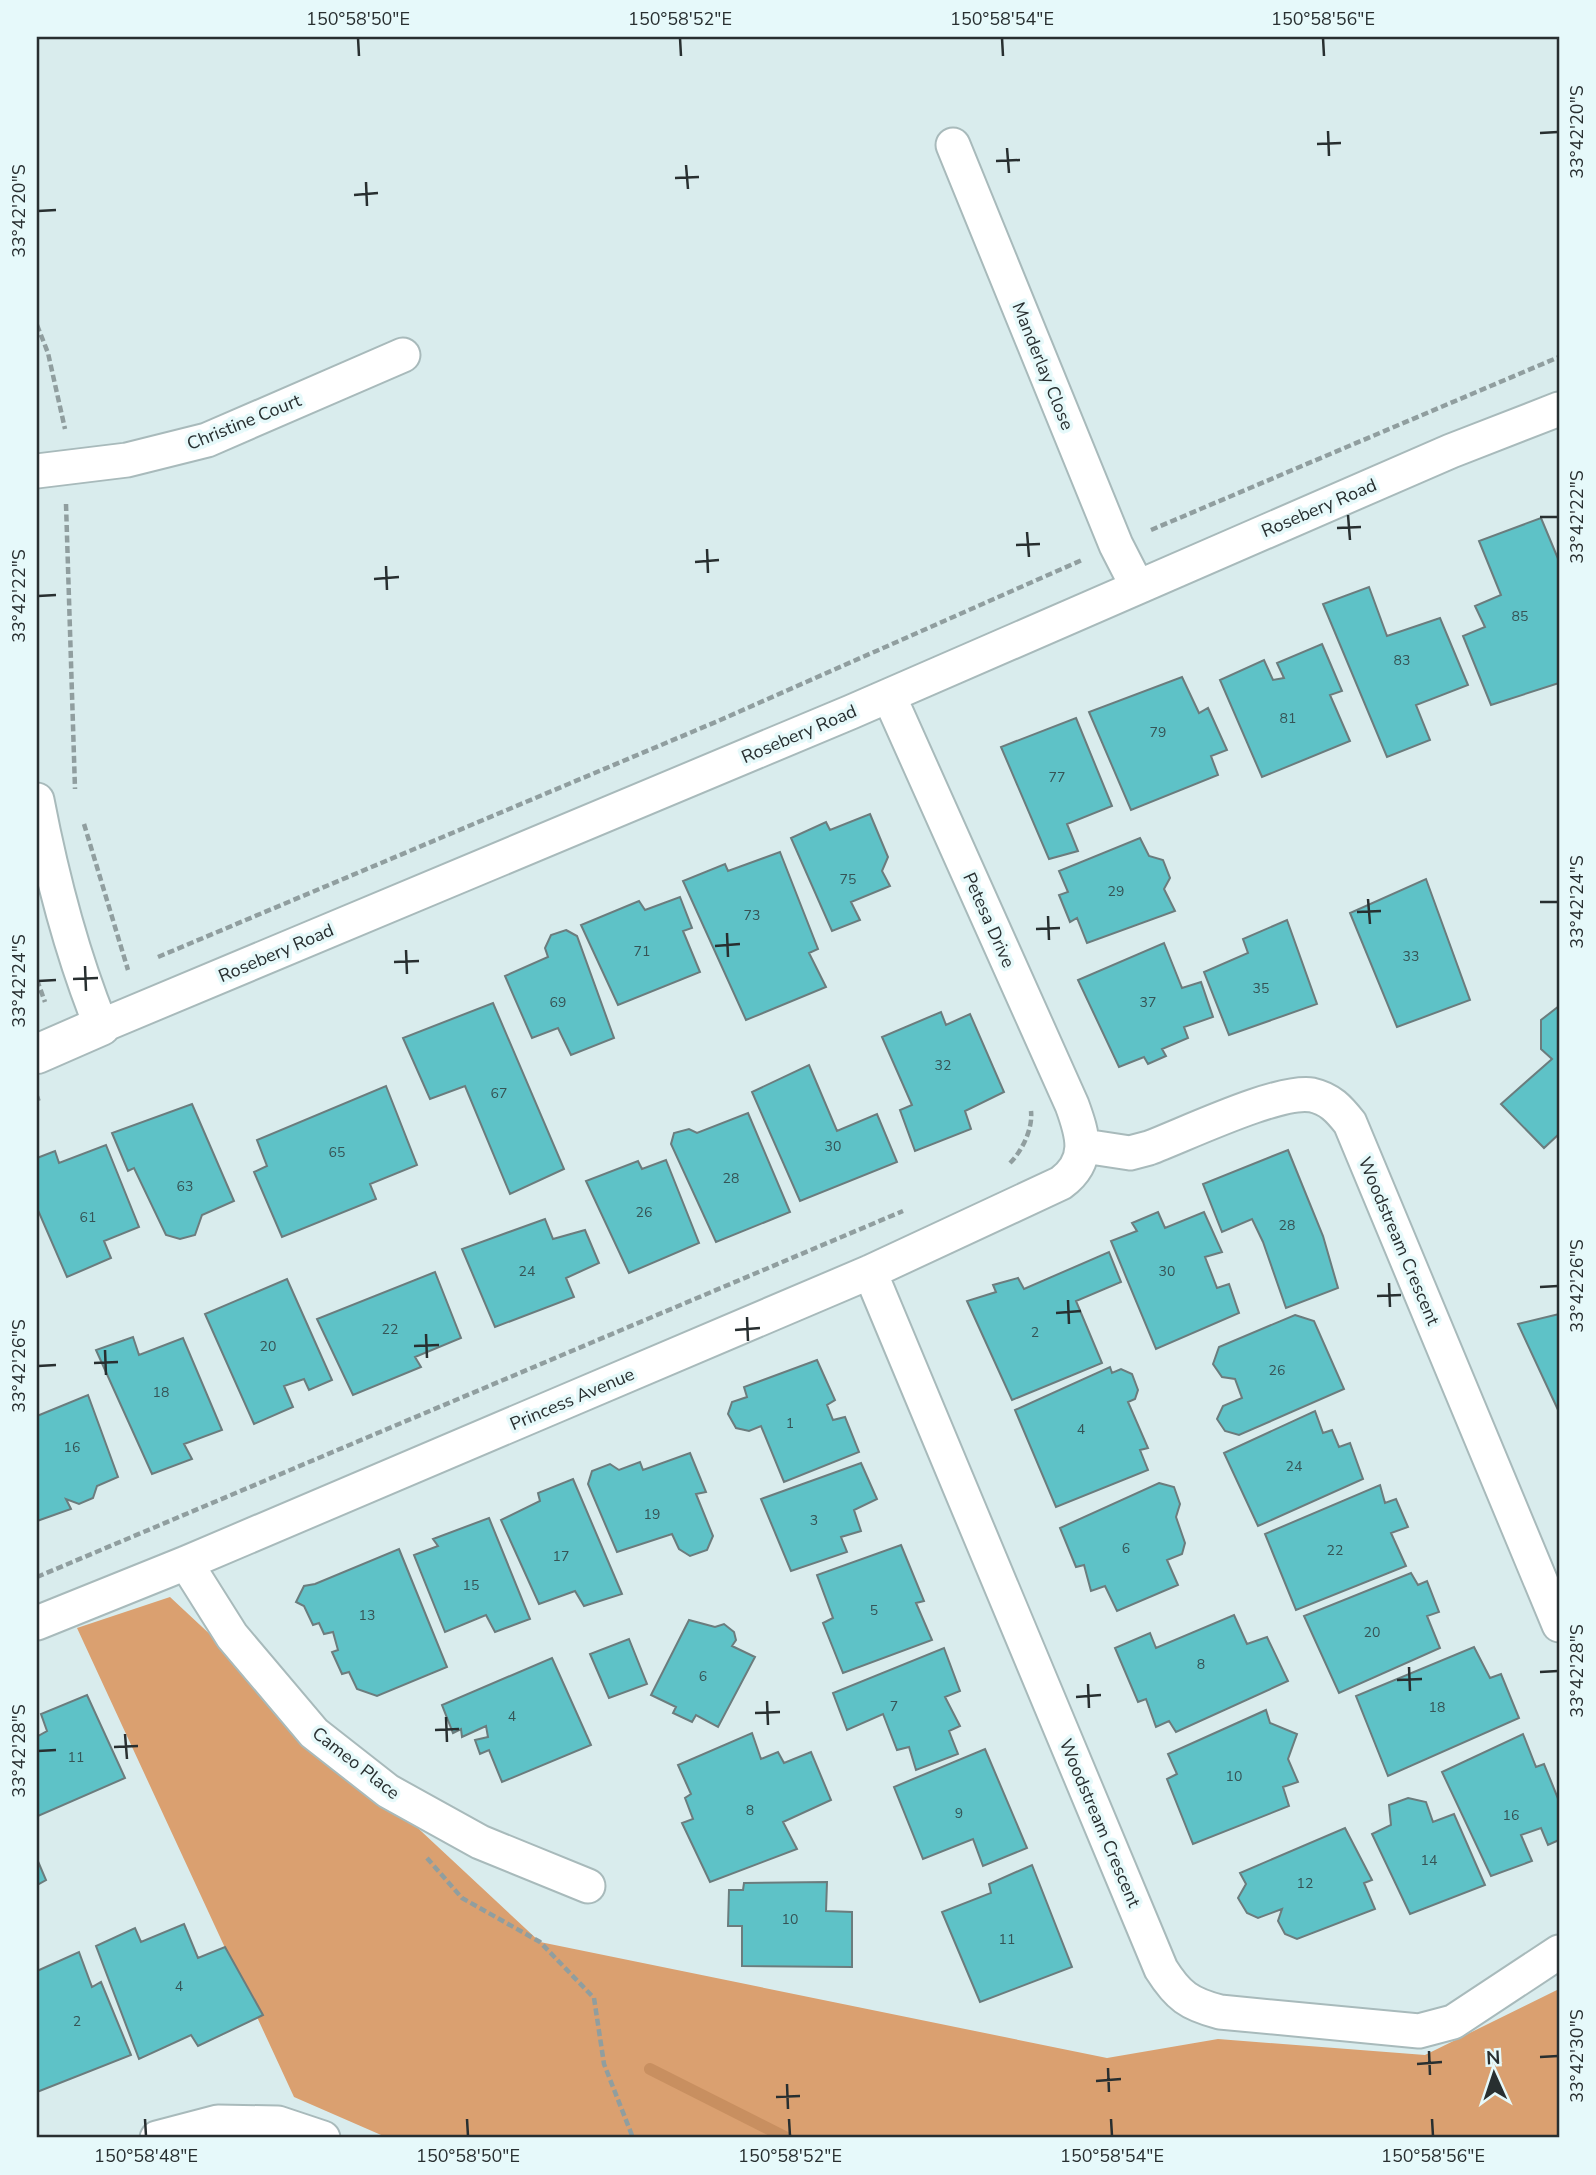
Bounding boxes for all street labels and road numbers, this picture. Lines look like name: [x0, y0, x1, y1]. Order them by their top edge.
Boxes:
street label: Manderlay Close: [1006, 298, 1080, 434]
street label: Christine Court: [183, 388, 305, 456]
street label: Rosebery Road: [1258, 473, 1380, 543]
street label: Rosebery Road: [738, 699, 860, 769]
street label: Petesa Drive: [957, 869, 1021, 971]
street label: Rosebery Road: [215, 918, 337, 988]
street label: Woodstream Crescent: [1353, 1153, 1446, 1329]
street label: Princess Avenue: [506, 1362, 638, 1436]
street label: Cameo Place: [307, 1721, 405, 1805]
street label: Woodstream Crescent: [1054, 1735, 1147, 1911]

